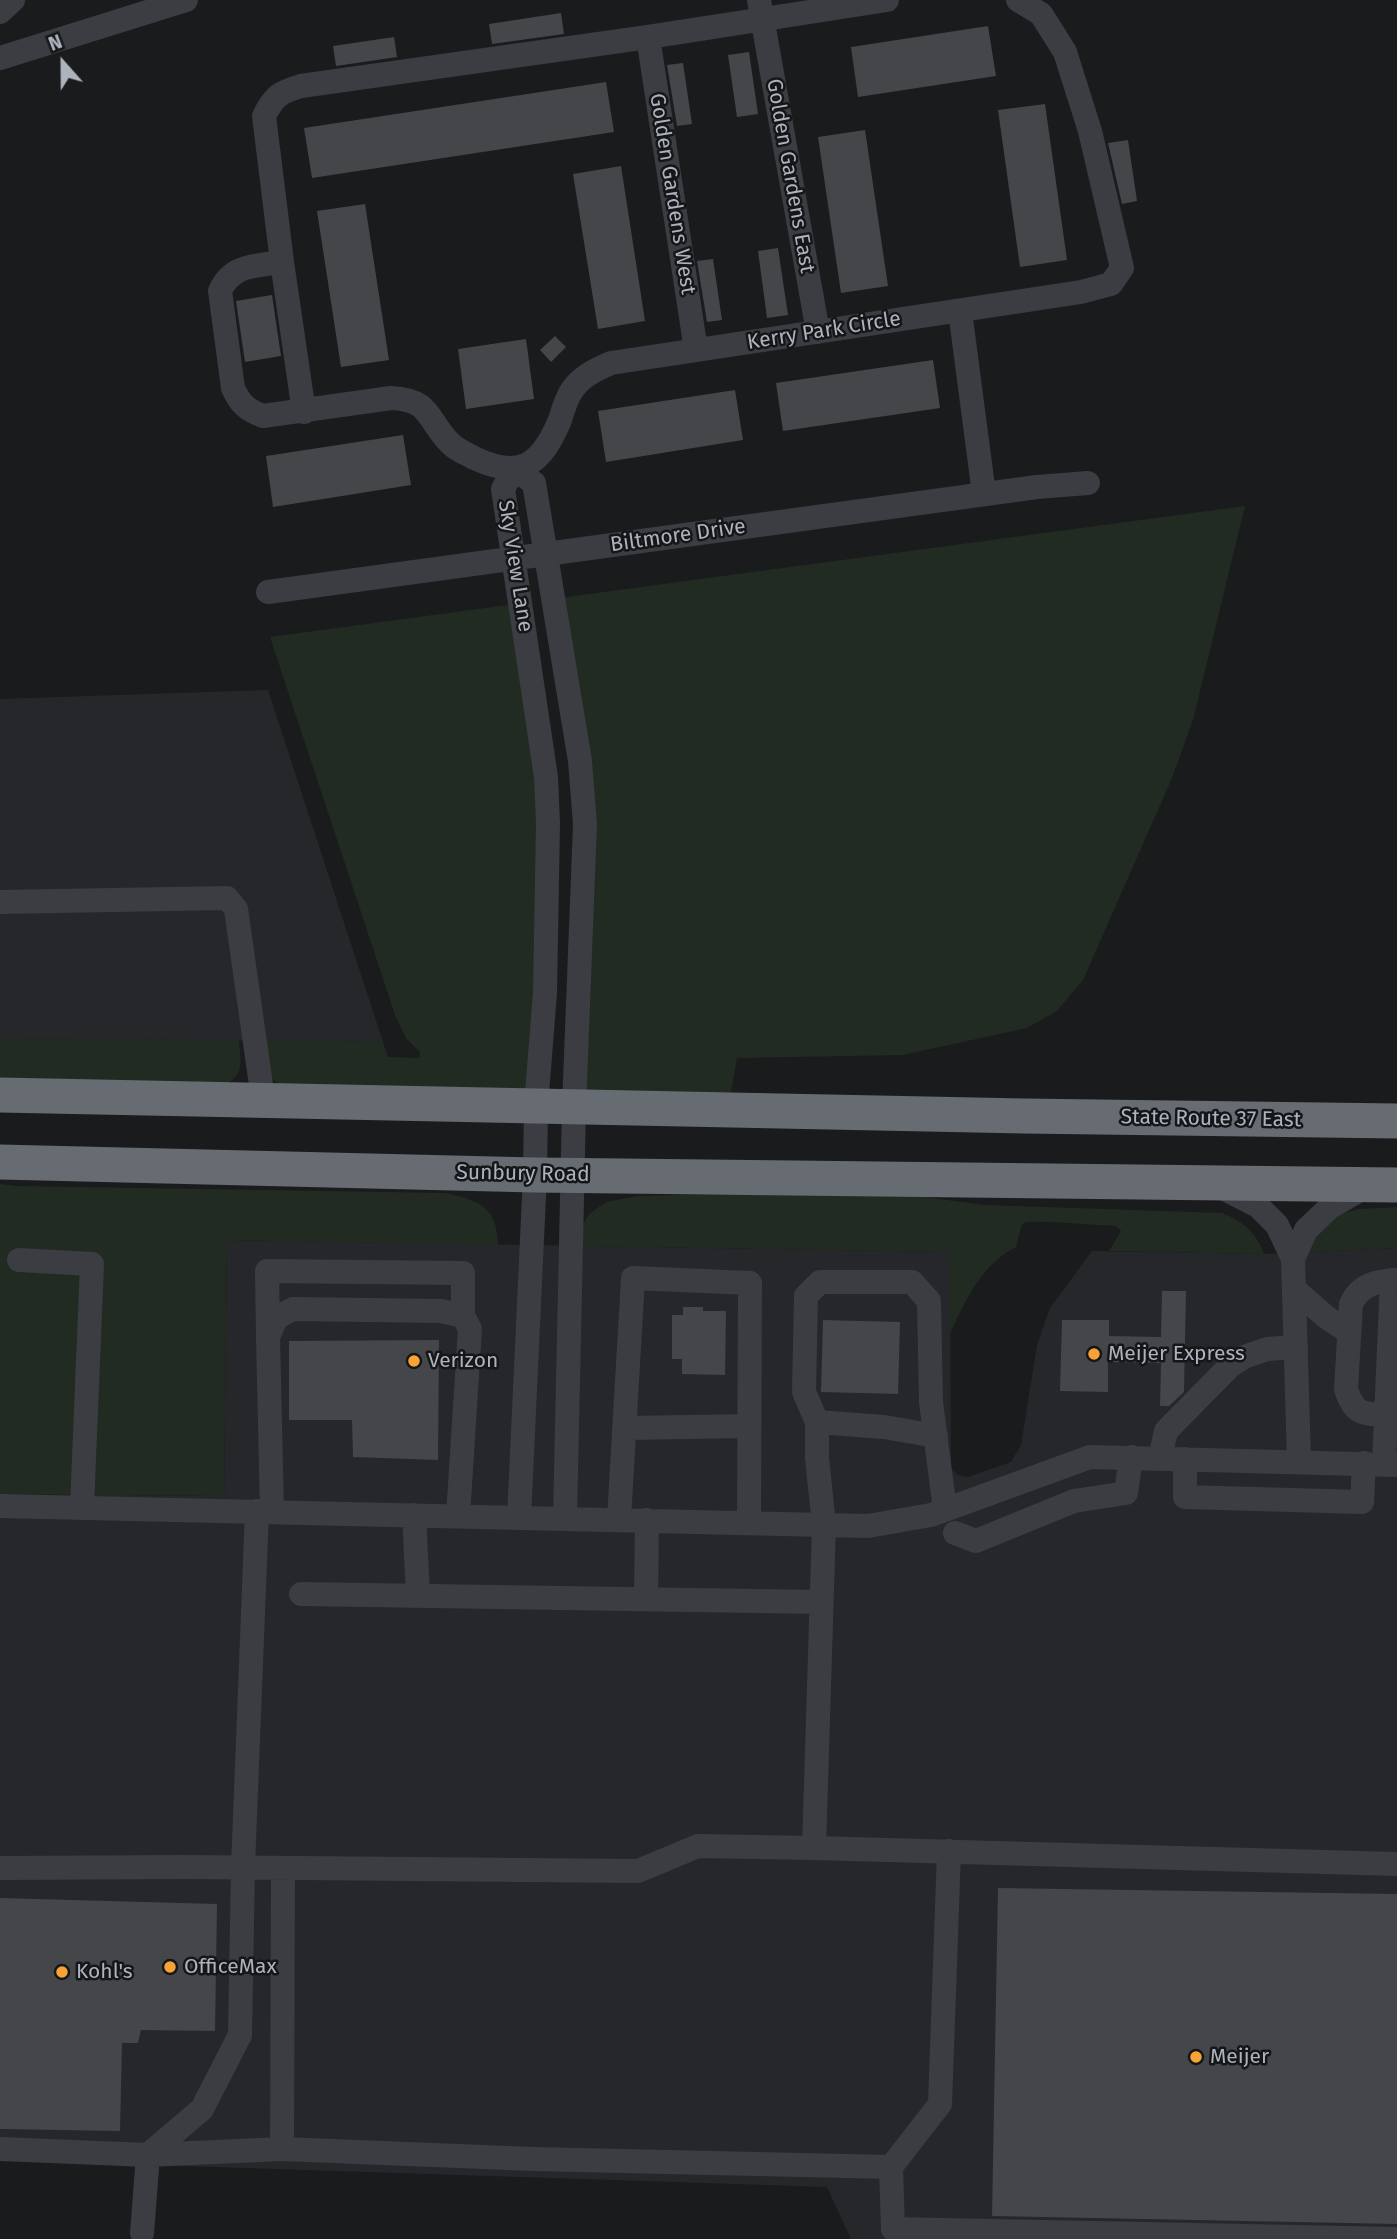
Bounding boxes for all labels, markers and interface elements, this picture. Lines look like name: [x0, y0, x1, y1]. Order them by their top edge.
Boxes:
north arrow: [28, 28, 98, 98]
text: N: [45, 30, 65, 56]
street label: Golden Gardens East: [760, 77, 820, 275]
street label: Golden Gardens West: [644, 92, 700, 296]
street label: Kerry Park Circle: [745, 306, 903, 356]
street label: Sky View Lane: [492, 498, 538, 634]
street label: Biltmore Drive: [609, 514, 747, 558]
street label: State Route 37 East: [1121, 1105, 1301, 1133]
street label: Sunbury Road: [456, 1160, 590, 1188]
place label: Meijer Express: [1108, 1341, 1245, 1367]
marker: Meijer Express: [1086, 1346, 1102, 1362]
place label: Verizon: [428, 1348, 498, 1374]
marker: Verizon: [406, 1353, 422, 1369]
place label: OfficeMax: [184, 1954, 277, 1980]
place label: Kohl's: [76, 1959, 133, 1985]
marker: OfficeMax: [162, 1959, 178, 1975]
marker: Kohl's: [54, 1964, 70, 1980]
place label: Meijer: [1210, 2044, 1269, 2070]
marker: Meijer: [1188, 2049, 1204, 2065]

